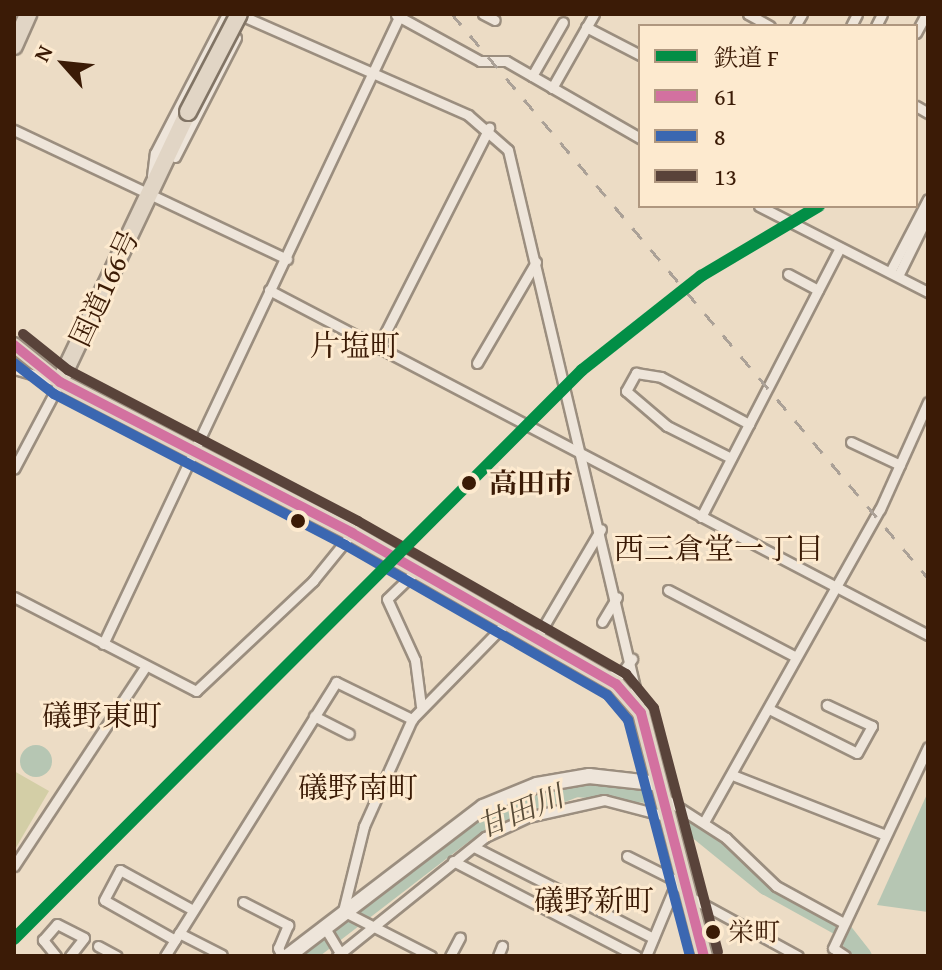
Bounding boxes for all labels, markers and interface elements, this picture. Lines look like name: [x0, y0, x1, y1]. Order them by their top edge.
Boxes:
north arrow: [24, 24, 104, 104]
legend: [638, 24, 918, 208]
text: N: [25, 39, 60, 67]
text: 鉄道 F: [714, 40, 779, 75]
text: 61: [714, 79, 737, 114]
text: 8: [714, 119, 726, 154]
text: 13: [714, 159, 737, 194]
street label: 国道166号: [62, 225, 146, 351]
district label: 片塩町: [310, 327, 400, 363]
place label: 高田市: [489, 466, 573, 500]
marker: 高田市: [456, 470, 482, 496]
unlabelled marker: [290, 513, 306, 529]
district label: 西三倉堂一丁目: [614, 530, 824, 566]
district label: 礒野東町: [42, 697, 162, 733]
district label: 礒野南町: [298, 769, 418, 805]
water label: 甘田川: [472, 777, 568, 845]
district label: 礒野新町: [534, 882, 654, 918]
place label: 栄町: [728, 916, 780, 948]
marker: 栄町: [705, 924, 721, 940]

